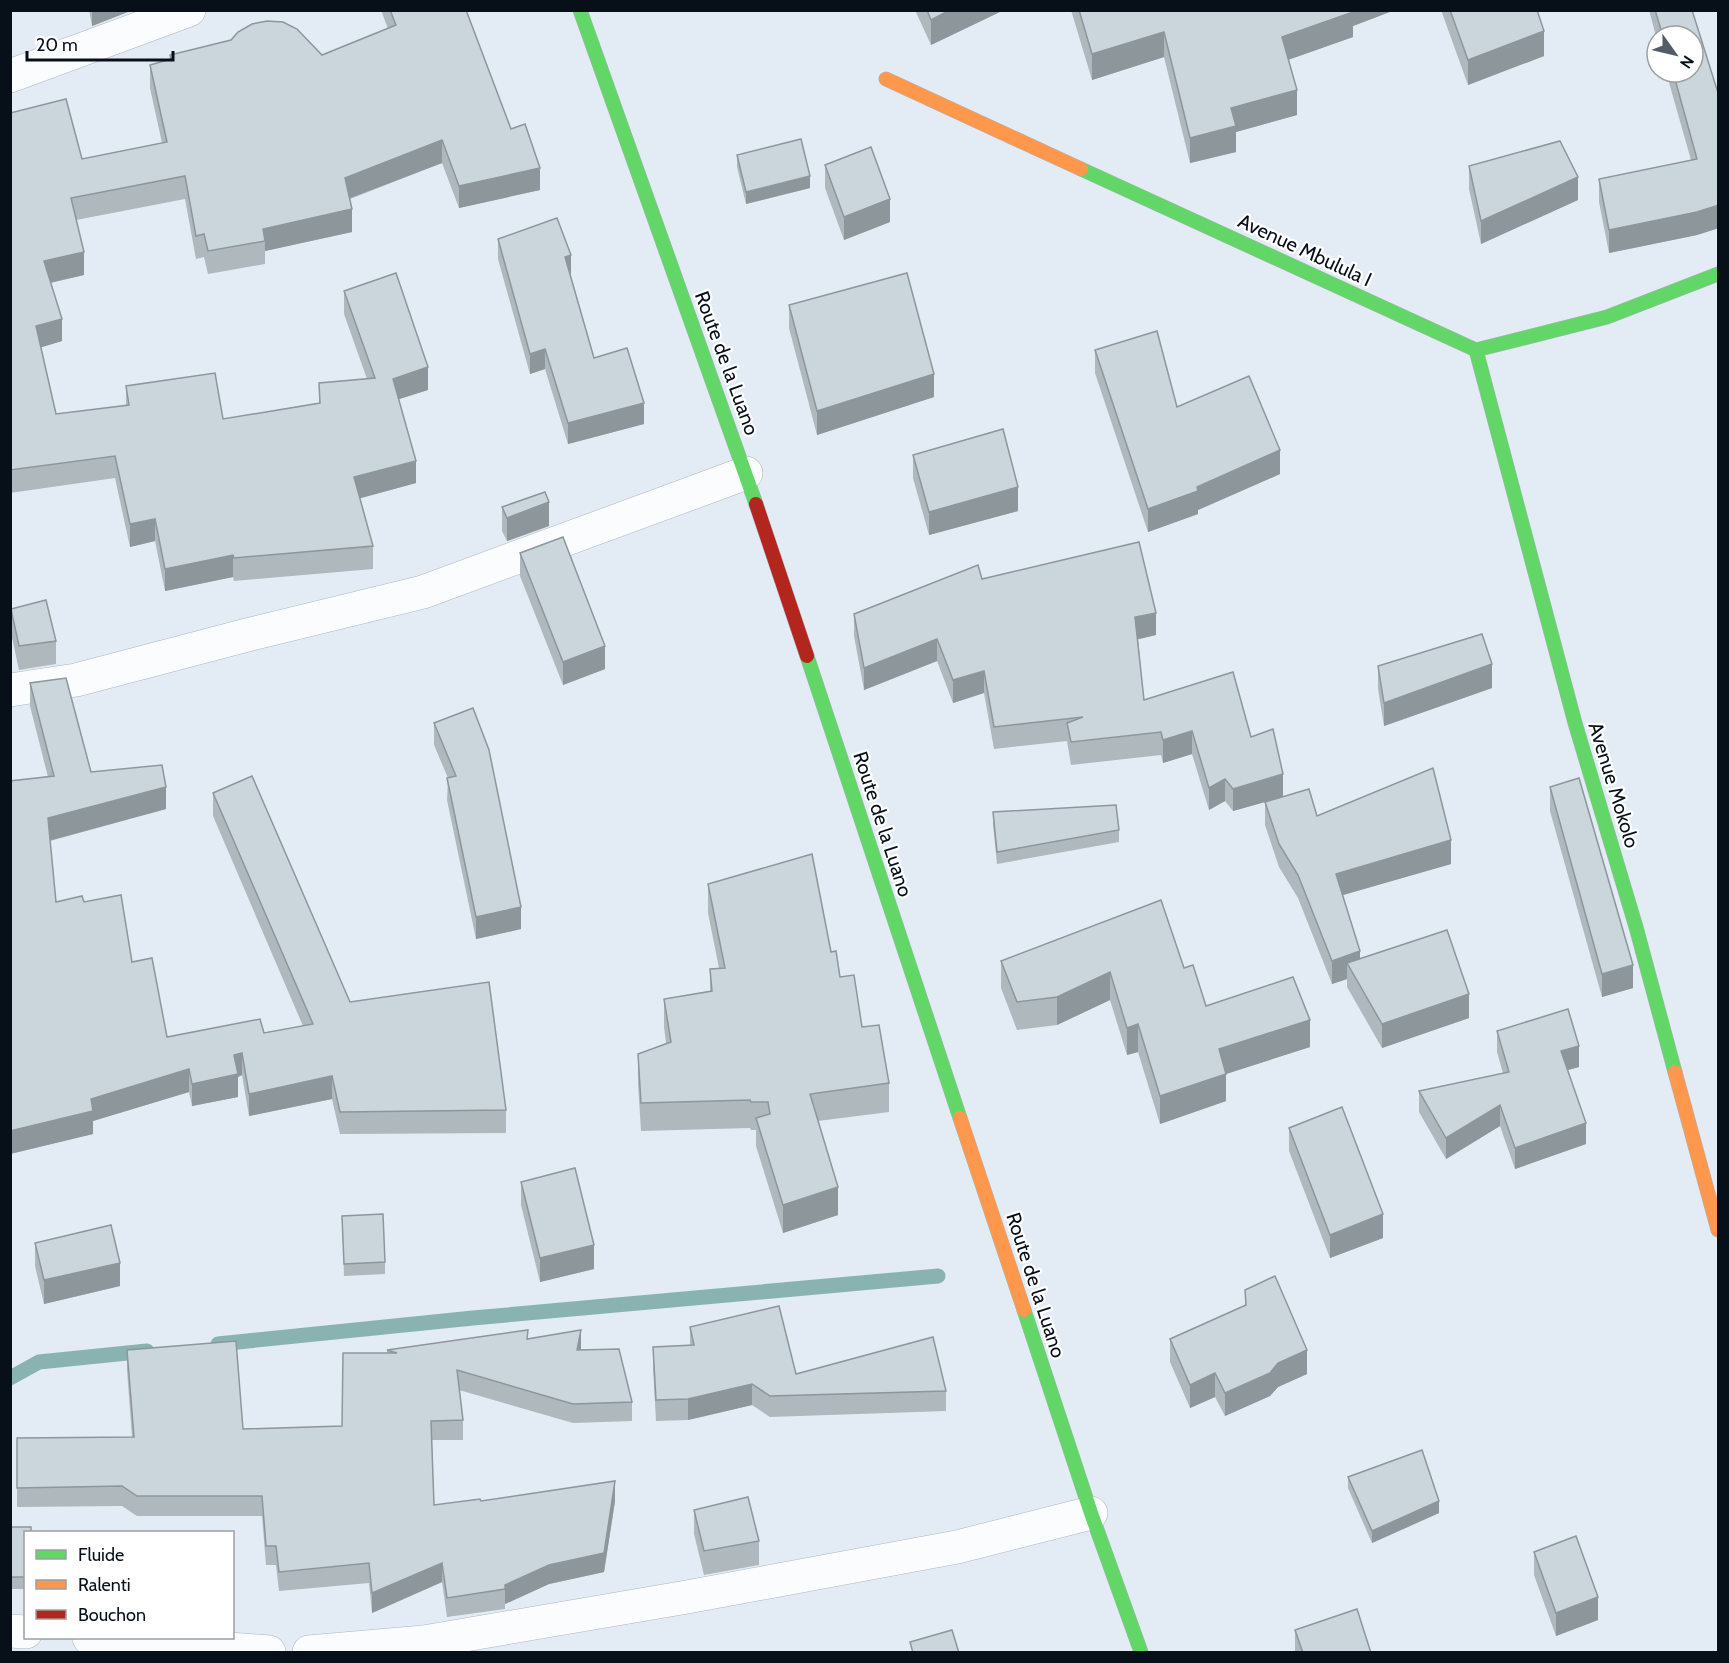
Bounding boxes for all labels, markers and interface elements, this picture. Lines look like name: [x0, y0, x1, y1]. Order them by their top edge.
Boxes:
scale bar: [27, 24, 172, 62]
north arrow: [1645, 24, 1705, 84]
text: 20 m: [36, 34, 78, 56]
text: N: [1676, 52, 1698, 72]
street label: Avenue Mbulula I: [1234, 209, 1376, 291]
street label: Route de la Luano: [690, 288, 764, 438]
street label: Avenue Mokolo: [1584, 719, 1644, 851]
street label: Route de la Luano: [848, 748, 918, 900]
street label: Route de la Luano: [1001, 1209, 1071, 1361]
legend: [24, 1531, 234, 1639]
text: Fluide: [78, 1544, 124, 1566]
text: Ralenti: [78, 1574, 131, 1596]
text: Bouchon: [78, 1604, 146, 1626]

